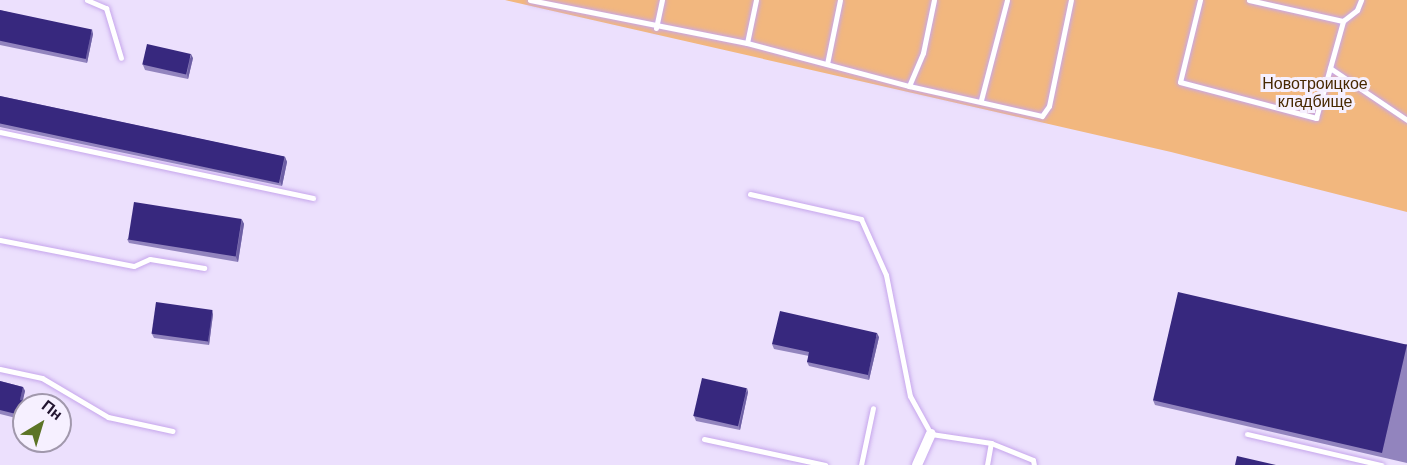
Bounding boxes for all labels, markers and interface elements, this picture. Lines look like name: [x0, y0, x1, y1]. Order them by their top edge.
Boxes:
park label: Новотроицкое кладбище: [1262, 74, 1368, 112]
north arrow: [12, 393, 72, 453]
text: Пн: [37, 395, 67, 425]

